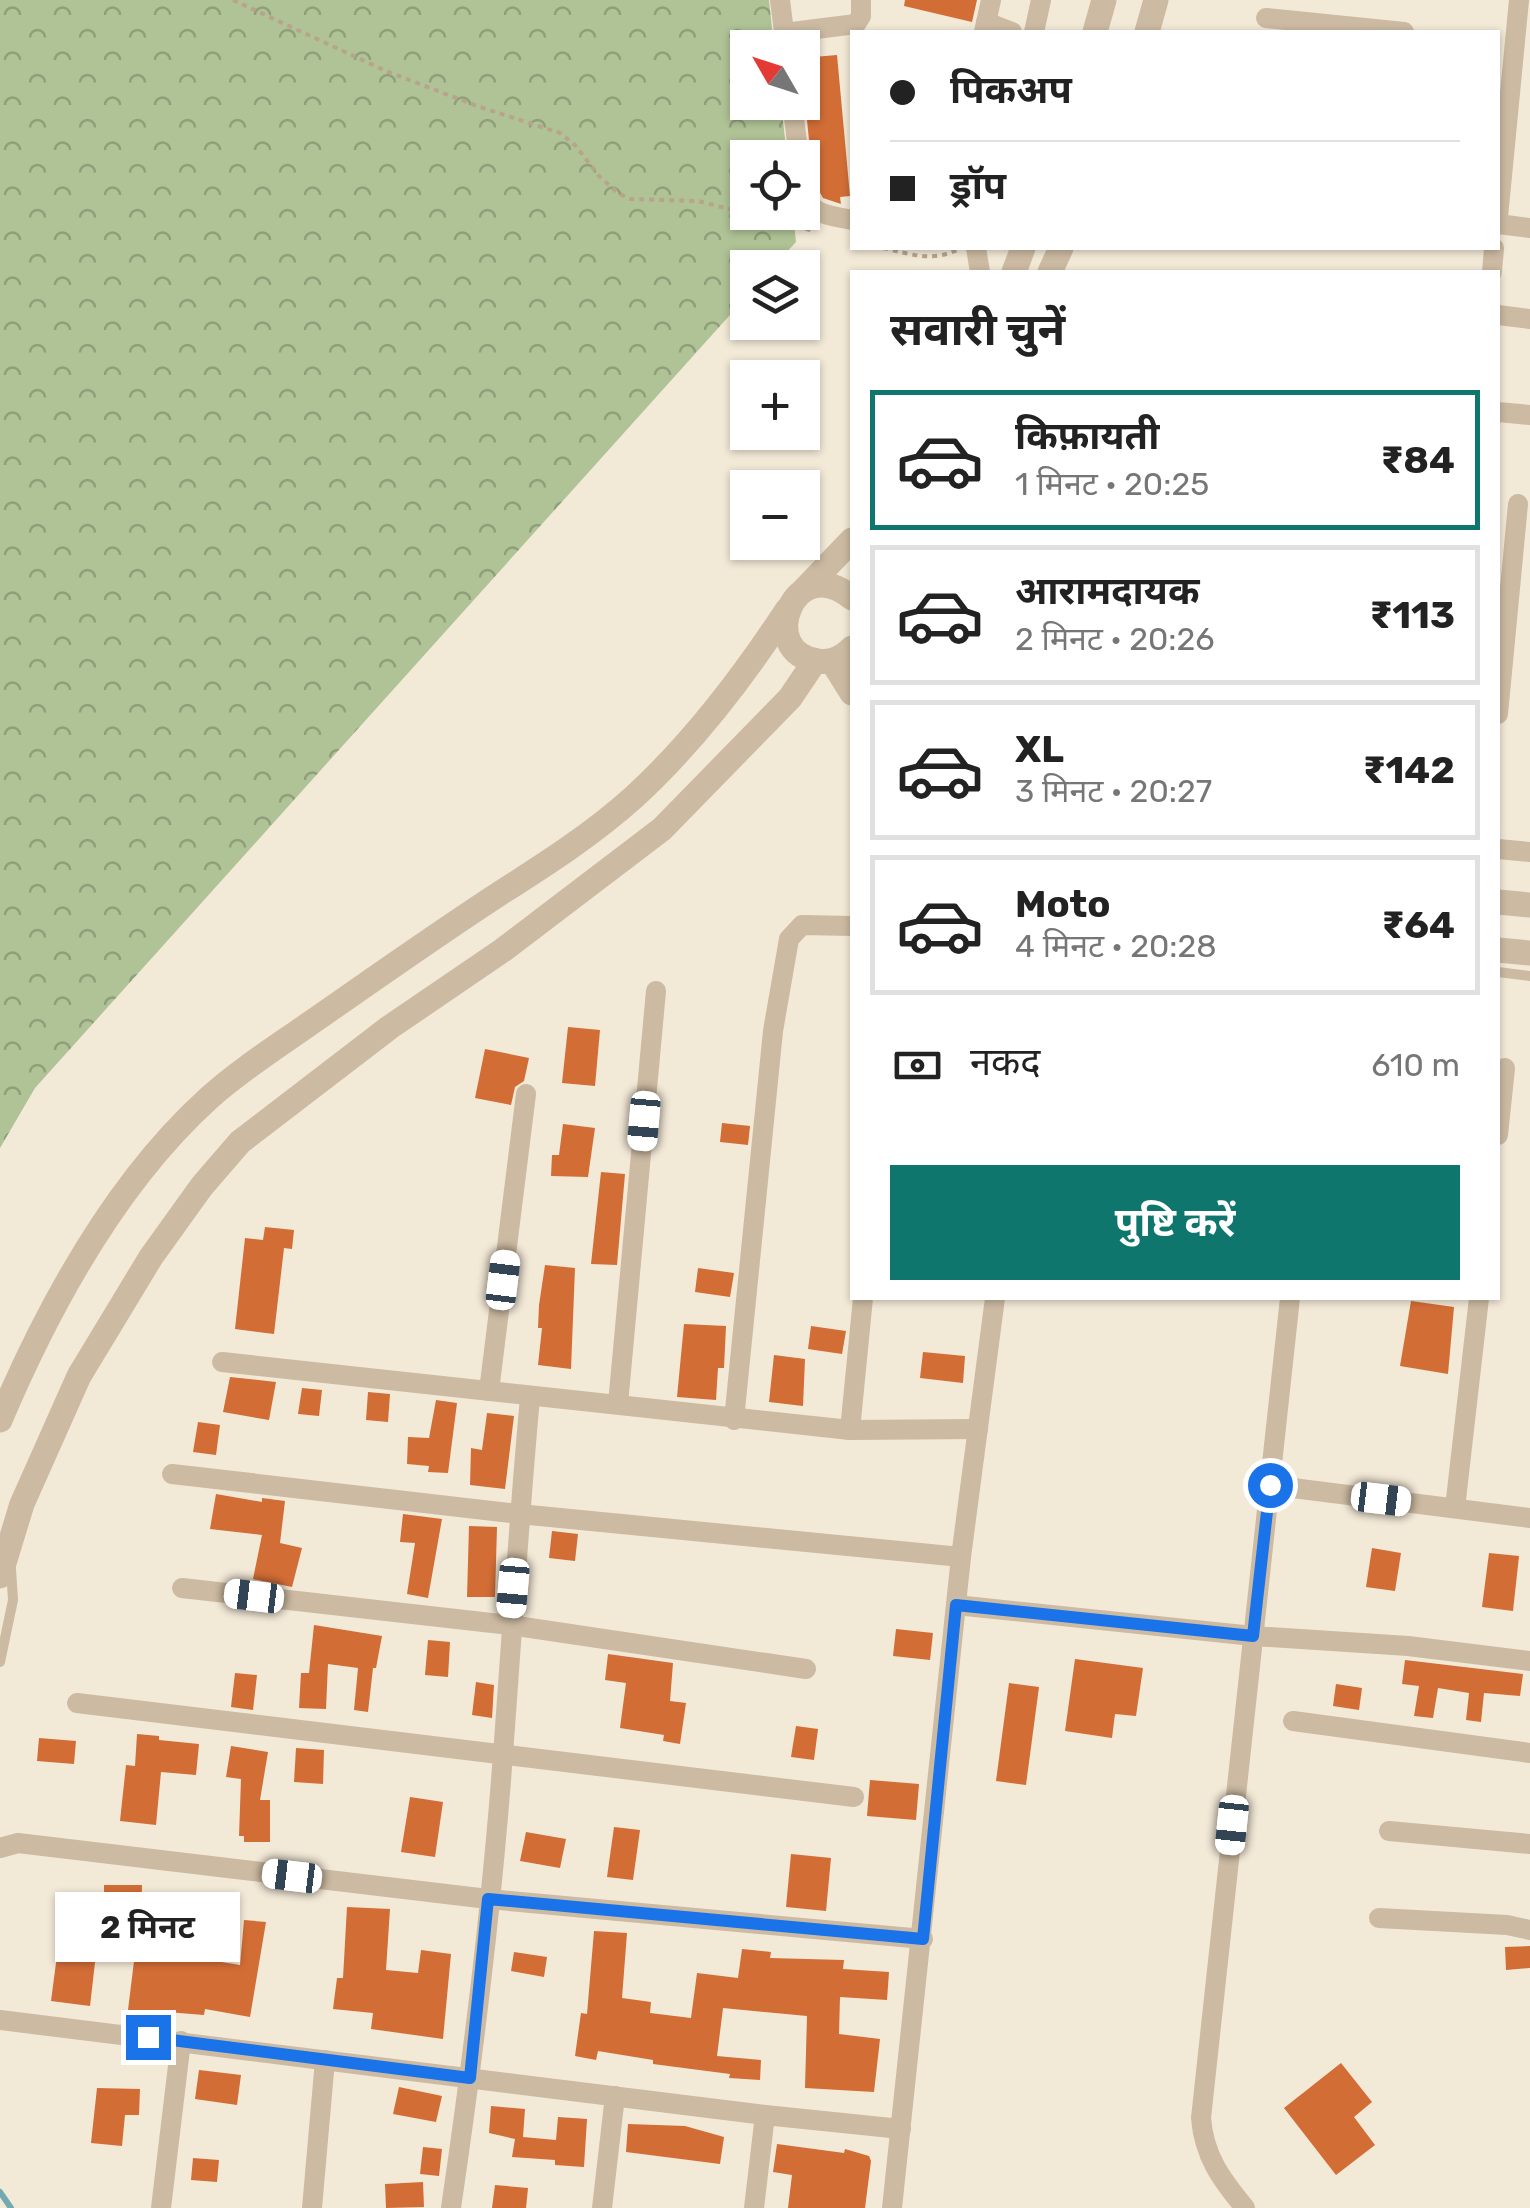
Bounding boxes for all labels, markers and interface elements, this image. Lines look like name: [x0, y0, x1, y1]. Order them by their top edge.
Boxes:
north arrow: [730, 30, 820, 120]
map controls: [730, 30, 820, 560]
text: पिकअप: [950, 67, 1072, 113]
button: locate: [730, 140, 820, 230]
text: ड्रॉप: [950, 163, 1006, 209]
button: layers: [730, 250, 820, 340]
text: सवारी चुनें: [890, 303, 1065, 356]
button: +: [730, 360, 820, 450]
text: किफ़ायती: [1015, 413, 1159, 459]
icon: car: [895, 415, 985, 505]
text: ₹84: [1381, 437, 1455, 483]
text: 1 मिनट · 20:25: [1015, 465, 1209, 503]
button: −: [730, 470, 820, 560]
text: आरामदायक: [1015, 568, 1199, 614]
icon: car: [895, 570, 985, 660]
text: ₹113: [1369, 592, 1455, 638]
text: 2 मिनट · 20:26: [1015, 620, 1215, 658]
icon: car: [895, 725, 985, 815]
text: XL: [1015, 726, 1064, 772]
text: ₹142: [1363, 747, 1455, 793]
text: 3 मिनट · 20:27: [1015, 772, 1212, 810]
icon: car: [895, 880, 985, 970]
text: Moto: [1015, 881, 1111, 927]
text: ₹64: [1382, 902, 1455, 948]
text: 4 मिनट · 20:28: [1015, 927, 1217, 965]
icon: cash: [890, 1038, 945, 1093]
text: नकद: [970, 1039, 1040, 1085]
text: 610 m: [1371, 1046, 1460, 1084]
car: [626, 1090, 662, 1152]
button: पुष्टि करें: [890, 1165, 1460, 1280]
car: [484, 1248, 522, 1312]
route start: [1248, 1463, 1293, 1508]
car: [1349, 1480, 1413, 1518]
car: [495, 1557, 531, 1619]
car: [222, 1577, 286, 1615]
car: [1214, 1794, 1250, 1856]
car: [260, 1857, 324, 1895]
callout: 2 मिनट: [56, 1892, 240, 1962]
text: 2 मिनट: [100, 1908, 195, 1946]
route end: [126, 2015, 171, 2060]

